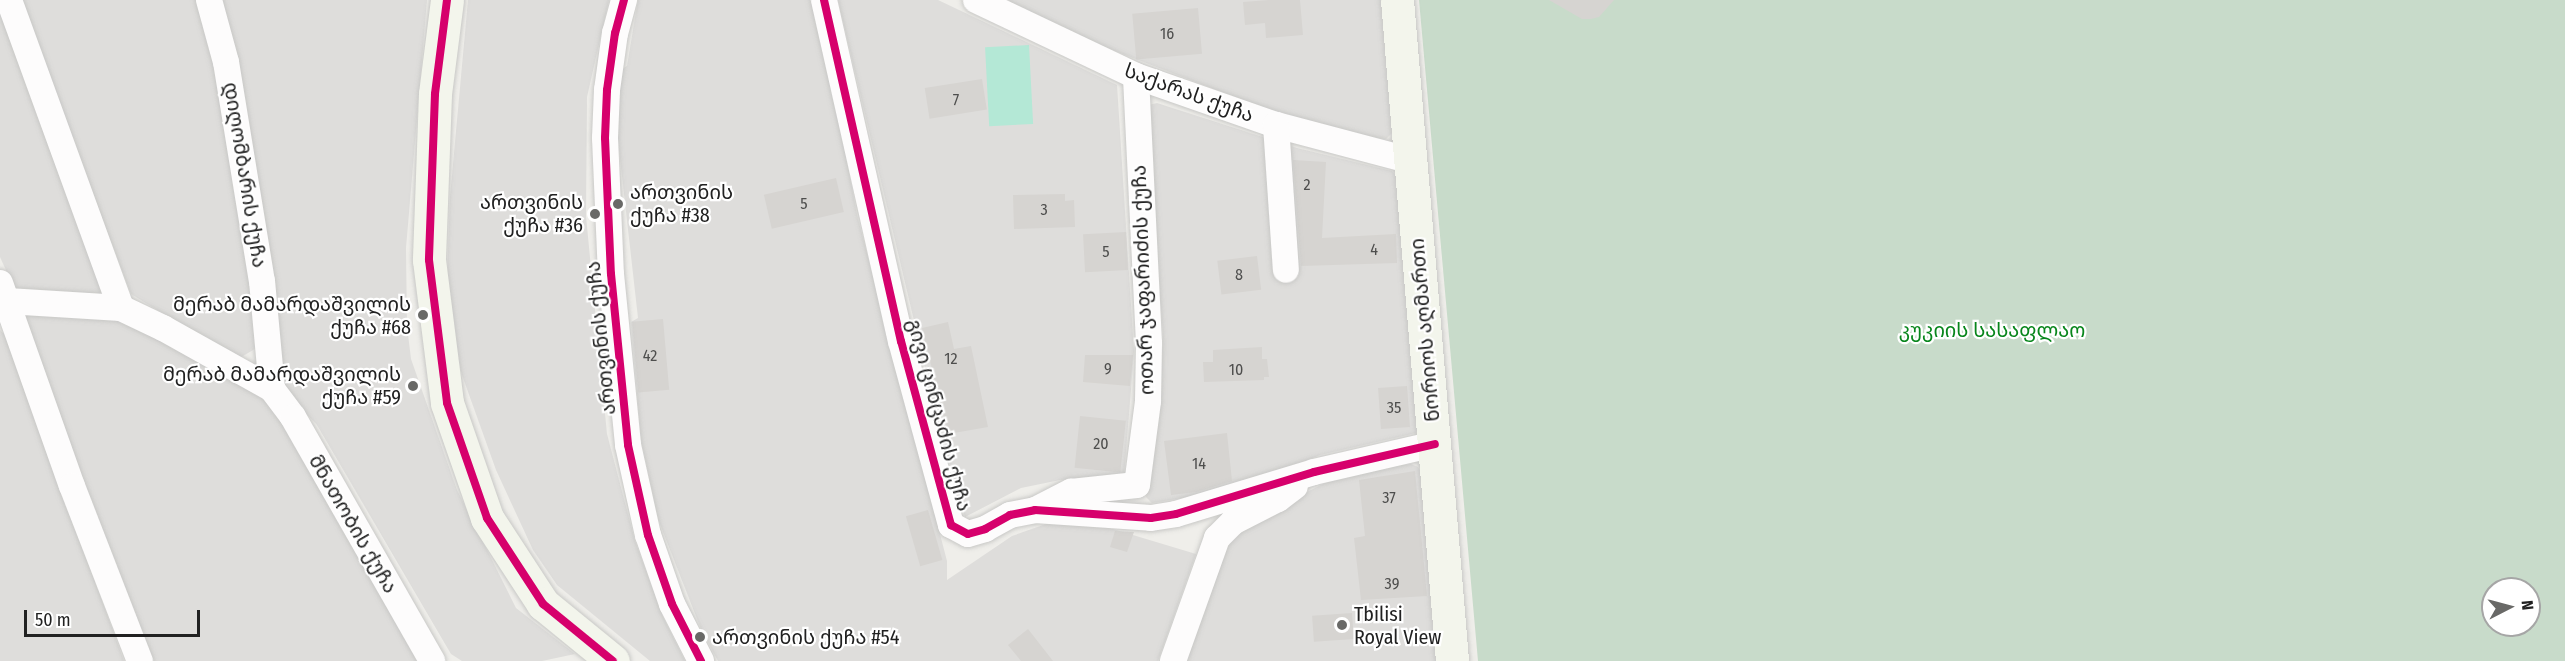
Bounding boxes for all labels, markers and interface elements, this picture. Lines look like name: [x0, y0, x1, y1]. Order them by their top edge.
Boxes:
house number: 16: [1160, 24, 1174, 44]
street label: საქარას ქუჩა: [1121, 58, 1257, 128]
street label: დიღომბარის ქუჩა: [218, 81, 272, 269]
house number: 7: [953, 90, 959, 110]
street label: ოთარ ჯაფარიძის ქუჩა: [1127, 165, 1159, 395]
house number: 2: [1303, 175, 1311, 195]
place label: ართვინის ქუჩა #38: [630, 180, 733, 227]
place label: ართვინის ქუჩა #36: [480, 190, 583, 237]
house number: 5: [800, 194, 808, 214]
marker: ართვინის ქუჩა #38: [611, 197, 625, 211]
house number: 3: [1040, 200, 1048, 220]
marker: ართვინის ქუჩა #36: [588, 207, 602, 221]
street label: ნორიოს აღმართი: [1405, 237, 1445, 423]
house number: 4: [1370, 240, 1378, 260]
house number: 5: [1102, 242, 1110, 262]
street label: ართვინის ქუჩა: [581, 260, 621, 416]
house number: 8: [1235, 265, 1243, 285]
place label: მერაბ მამარდაშვილის ქუჩა #68: [173, 292, 411, 339]
marker: მერაბ მამარდაშვილის ქუჩა #68: [416, 308, 430, 322]
street label: გივი ცინცაძის ქუჩა: [902, 316, 976, 514]
park label: კუკიის სასაფლაო: [1899, 318, 2085, 342]
house number: 42: [643, 346, 657, 366]
house number: 12: [944, 349, 958, 369]
house number: 9: [1104, 359, 1112, 379]
house number: 10: [1229, 360, 1243, 380]
place label: მერაბ მამარდაშვილის ქუჩა #59: [163, 362, 401, 409]
marker: მერაბ მამარდაშვილის ქუჩა #59: [406, 379, 420, 393]
house number: 35: [1387, 398, 1401, 418]
house number: 20: [1093, 434, 1109, 454]
street label: მნათობის ქუჩა: [304, 450, 402, 598]
house number: 14: [1192, 454, 1206, 474]
house number: 37: [1382, 488, 1396, 508]
house number: 39: [1385, 574, 1399, 594]
north arrow: [2481, 577, 2541, 637]
scale bar: [27, 598, 202, 636]
text: N: [2517, 600, 2537, 611]
place label: Tbilisi Royal View: [1354, 602, 1441, 649]
text: 50 m: [35, 609, 71, 631]
marker: Tbilisi Royal View: [1335, 618, 1349, 632]
place label: ართვინის ქუჩა #54: [712, 625, 899, 649]
marker: ართვინის ქუჩა #54: [693, 630, 707, 644]

